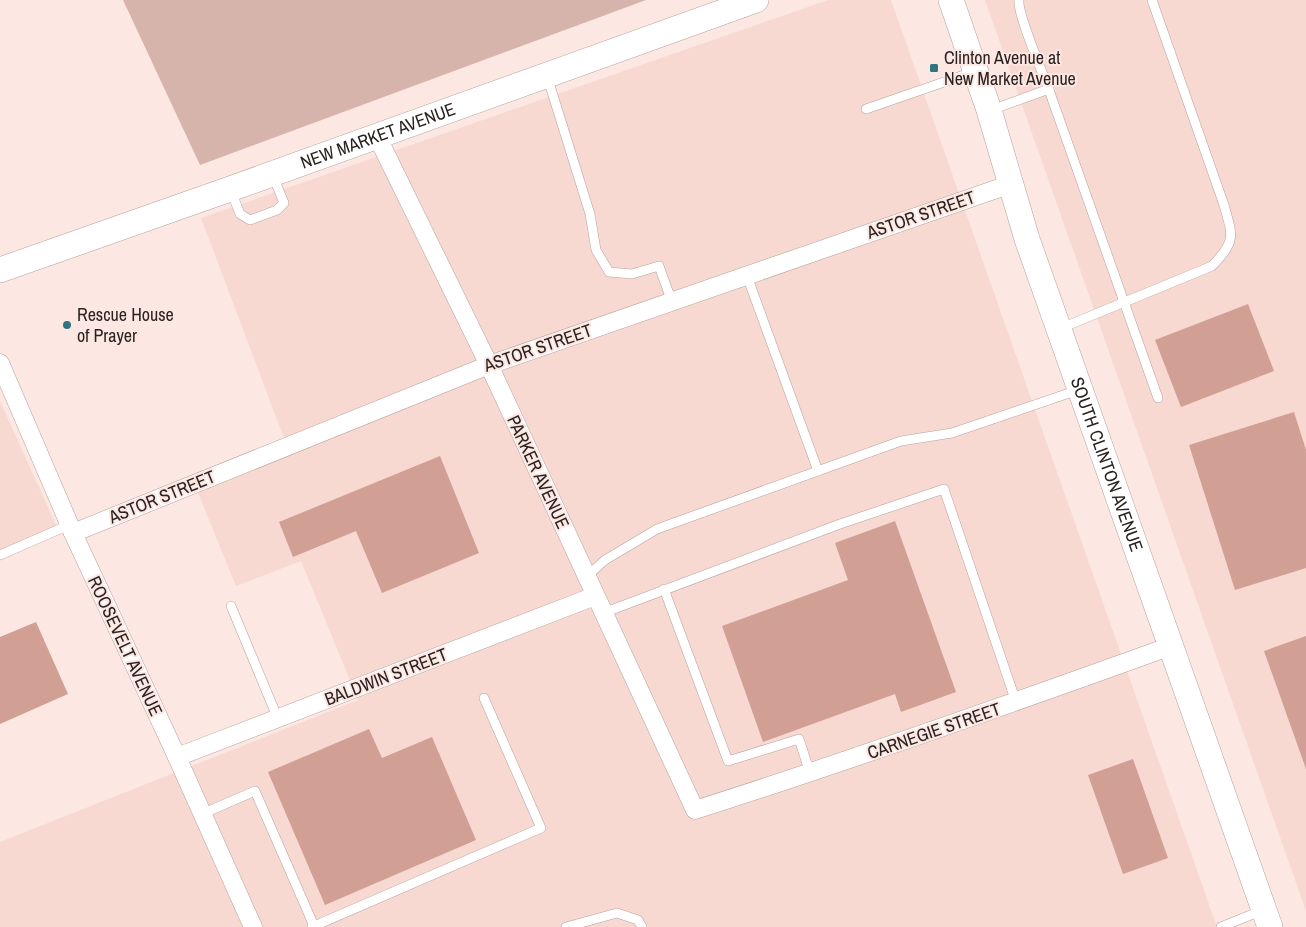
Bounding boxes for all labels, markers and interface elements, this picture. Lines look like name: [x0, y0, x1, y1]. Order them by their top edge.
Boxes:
place label: Clinton Avenue at New Market Avenue: [944, 45, 1076, 91]
marker: Clinton Avenue at New Market Avenue: [928, 62, 940, 74]
street label: NEW MARKET AVENUE: [297, 96, 459, 175]
street label: ASTOR STREET: [862, 184, 978, 245]
place label: Rescue House of Prayer: [77, 302, 174, 348]
street label: ASTOR STREET: [479, 317, 595, 378]
marker: Rescue House of Prayer: [61, 319, 73, 331]
street label: SOUTH CLINTON AVENUE: [1065, 374, 1149, 555]
street label: PARKER AVENUE: [501, 411, 576, 533]
street label: ASTOR STREET: [104, 464, 219, 530]
street label: ROOSEVELT AVENUE: [82, 572, 169, 720]
street label: BALDWIN STREET: [321, 642, 451, 711]
street label: CARNEGIE STREET: [864, 696, 1004, 765]

